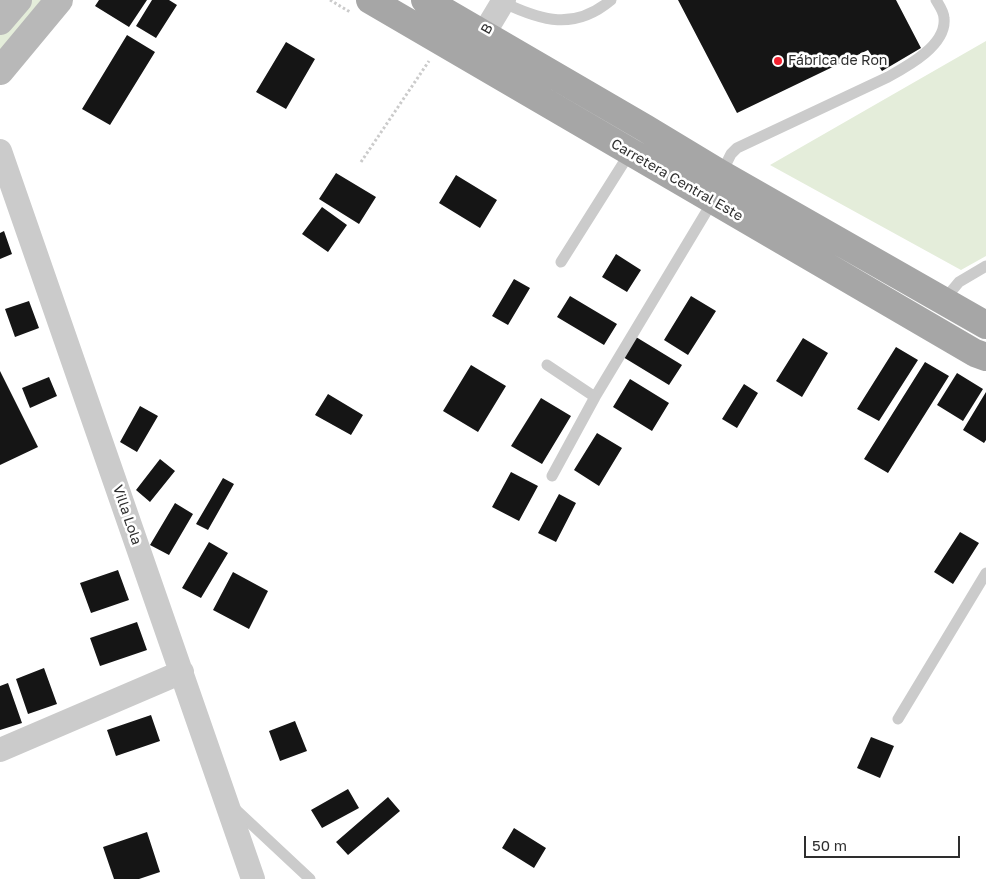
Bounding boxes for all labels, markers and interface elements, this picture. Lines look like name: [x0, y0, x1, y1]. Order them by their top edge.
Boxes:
street label: B: [477, 21, 497, 37]
place label: Fábrica de Ron: [788, 53, 887, 69]
marker: Fábrica de Ron: [772, 55, 784, 67]
street label: Carretera Central Este: [608, 135, 746, 225]
street label: Villa Lola: [109, 483, 145, 547]
scale bar: [806, 826, 962, 858]
text: 50 m: [812, 836, 847, 854]

